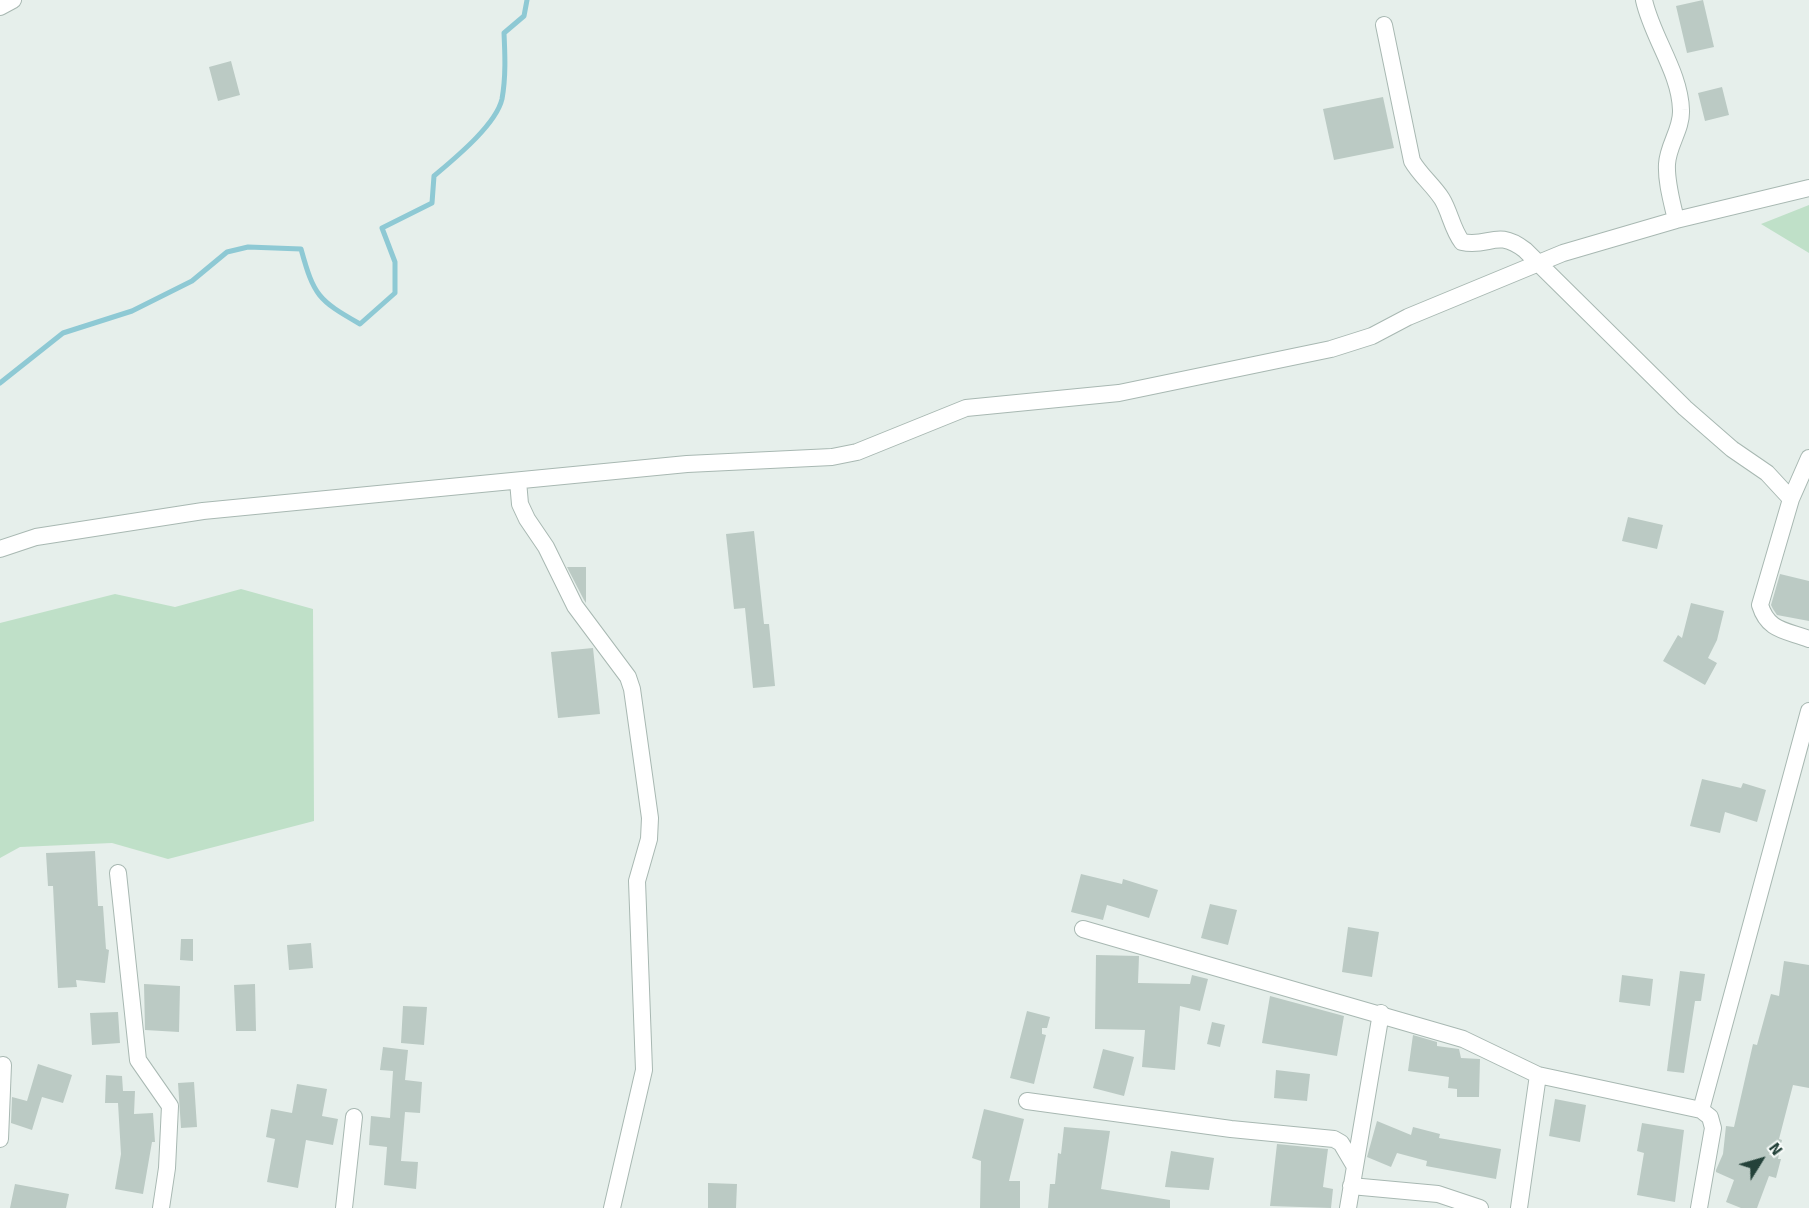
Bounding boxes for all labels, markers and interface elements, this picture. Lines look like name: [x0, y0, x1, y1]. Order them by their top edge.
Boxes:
north arrow: [1731, 1130, 1791, 1190]
text: N: [1764, 1139, 1787, 1160]

